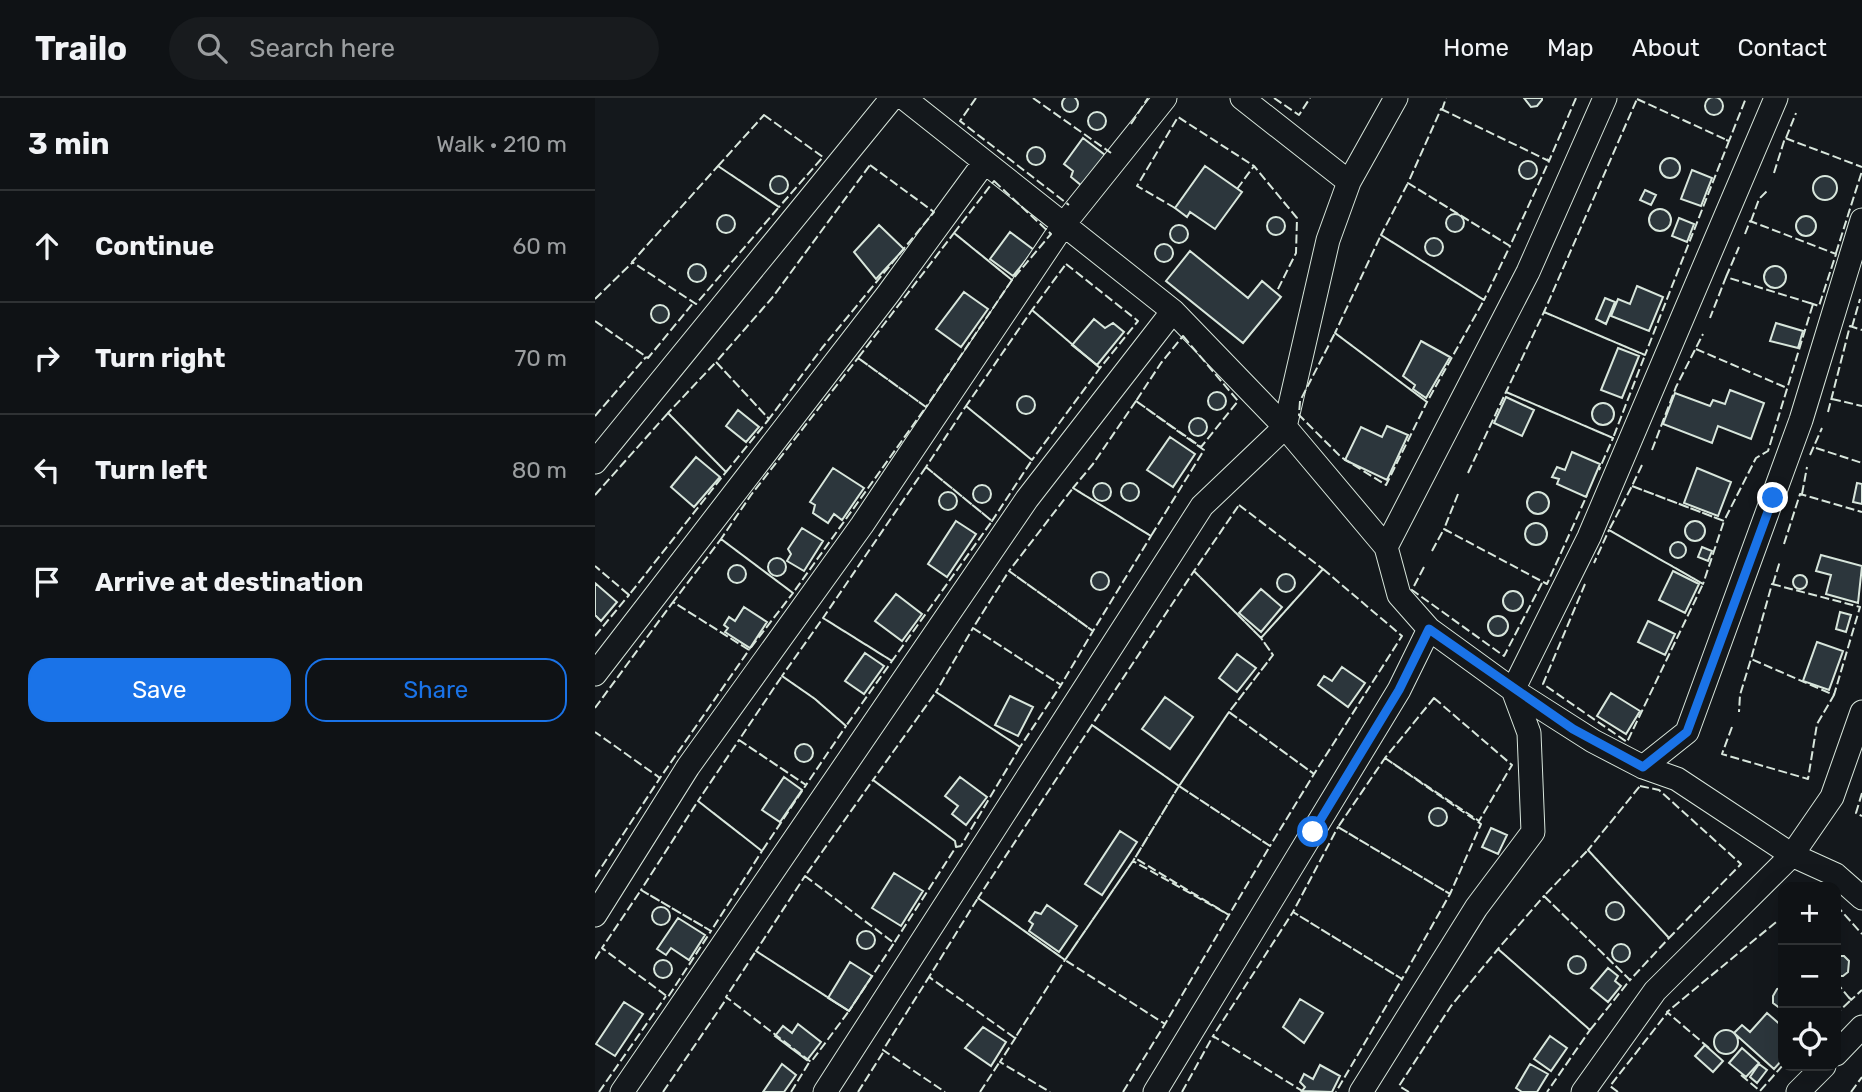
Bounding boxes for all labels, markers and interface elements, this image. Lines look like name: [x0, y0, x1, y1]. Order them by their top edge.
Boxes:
search box: [169, 17, 659, 80]
text: Trailo: [35, 29, 127, 68]
icon: search: [193, 29, 231, 67]
text: Search here: [249, 33, 395, 64]
text: Home: [1443, 34, 1509, 62]
text: Map: [1547, 34, 1594, 62]
text: About: [1632, 34, 1700, 62]
text: Contact: [1738, 34, 1827, 62]
text: 3 min: [28, 126, 110, 162]
text: Walk · 210 m: [436, 130, 567, 158]
icon: ahead: [28, 227, 66, 265]
text: Continue: [95, 231, 214, 262]
text: 60 m: [512, 232, 567, 260]
icon: right: [28, 339, 66, 377]
text: Turn right: [95, 343, 225, 374]
text: 70 m: [515, 344, 567, 372]
icon: left: [28, 451, 66, 489]
text: Turn left: [95, 455, 207, 486]
text: 80 m: [512, 456, 567, 484]
route end: [1757, 482, 1788, 513]
icon: arrive: [28, 563, 66, 601]
text: Arrive at destination: [95, 567, 363, 598]
button: Save: [28, 658, 291, 722]
button: Share: [305, 658, 567, 722]
route start: [1297, 816, 1328, 847]
map controls: [1778, 882, 1841, 1071]
button: +: [1778, 882, 1841, 945]
button: −: [1778, 945, 1841, 1008]
button: locate: [1778, 1008, 1841, 1071]

